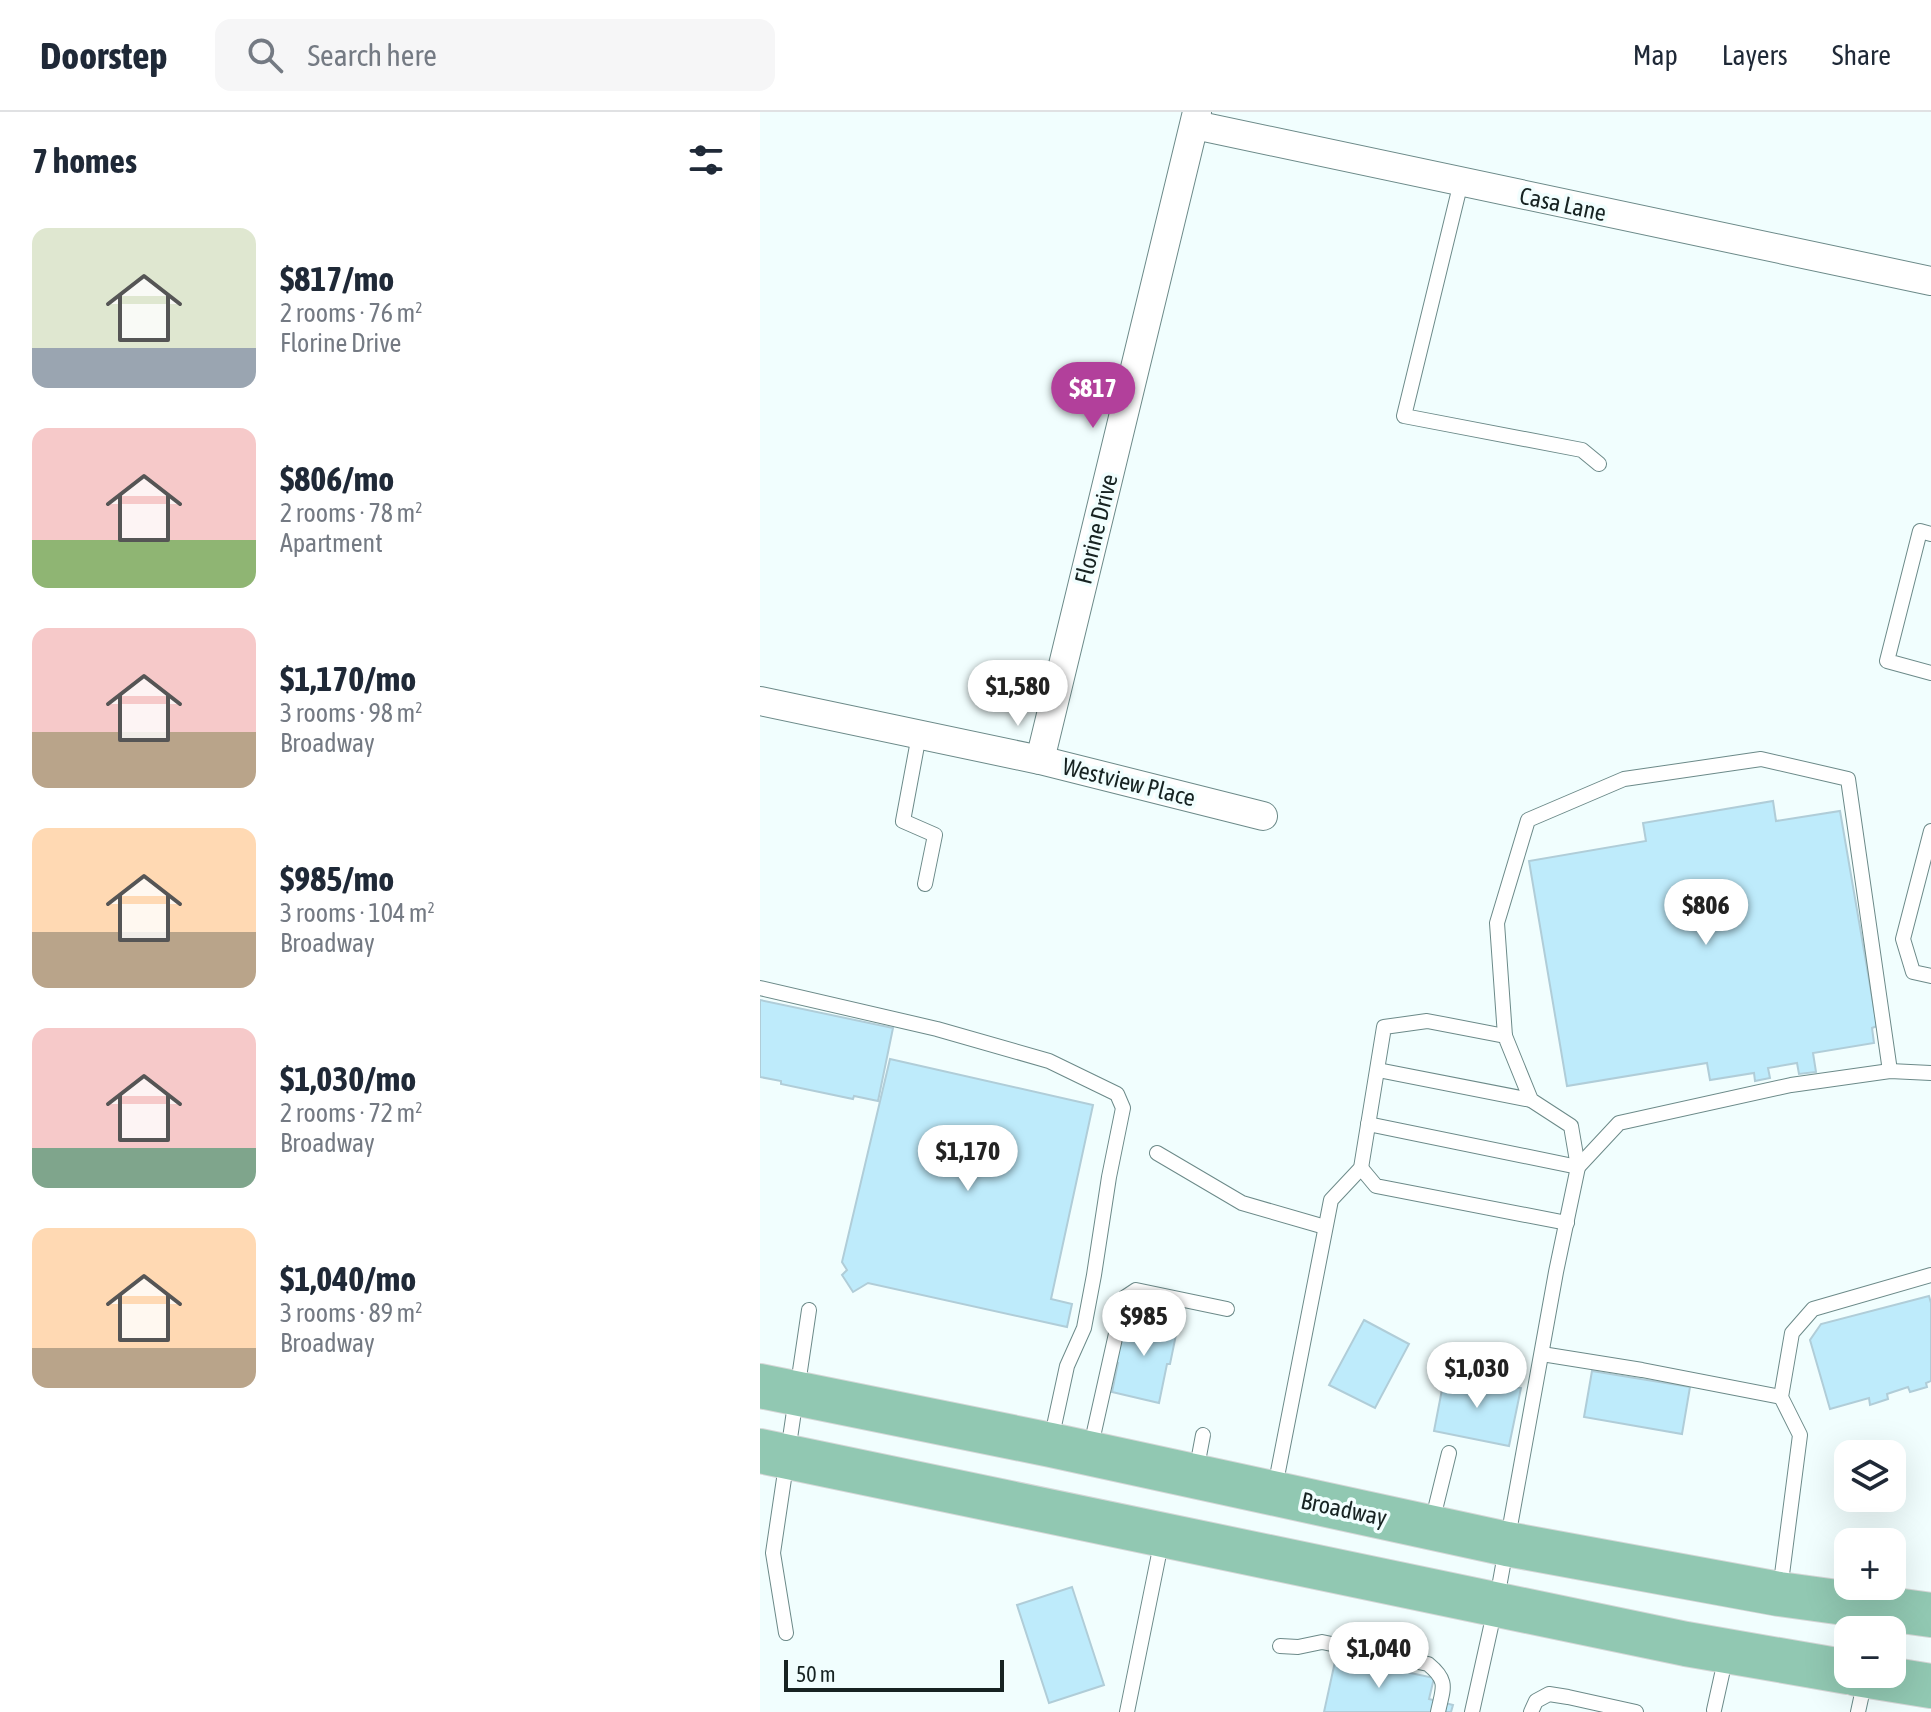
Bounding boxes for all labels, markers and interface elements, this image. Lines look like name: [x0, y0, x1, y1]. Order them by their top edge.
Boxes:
search box: [215, 19, 775, 91]
icon: search: [243, 33, 287, 77]
text: Doorstep: [40, 34, 167, 77]
text: Search here: [307, 38, 437, 72]
text: Map: [1633, 39, 1678, 71]
text: Layers: [1722, 39, 1788, 71]
text: Share: [1832, 39, 1891, 71]
icon: filters: [684, 138, 728, 182]
text: 7 homes: [32, 141, 137, 180]
street label: Casa Lane: [1517, 182, 1609, 226]
text: $817/mo: [280, 259, 394, 298]
icon: home: [96, 260, 192, 356]
text: 2 rooms · 76 m²: [280, 298, 422, 328]
text: Florine Drive: [280, 328, 401, 358]
pin: $817: [1046, 362, 1140, 430]
text: $817: [1069, 373, 1117, 403]
text: $806/mo: [280, 459, 394, 498]
icon: home: [96, 460, 192, 556]
street label: Florine Drive: [1069, 471, 1123, 587]
text: 2 rooms · 78 m²: [280, 498, 422, 528]
text: Apartment: [280, 528, 383, 558]
text: $1,170/mo: [280, 659, 416, 698]
icon: home: [96, 660, 192, 756]
pin: $1,580: [953, 660, 1083, 728]
text: $1,580: [986, 671, 1050, 701]
text: 3 rooms · 98 m²: [280, 698, 422, 728]
text: Broadway: [280, 728, 375, 758]
street label: Westview Place: [1060, 752, 1198, 812]
text: $985/mo: [280, 859, 394, 898]
icon: home: [96, 860, 192, 956]
pin: $806: [1659, 879, 1753, 947]
text: $806: [1682, 890, 1730, 920]
text: 3 rooms · 104 m²: [280, 898, 435, 928]
text: Broadway: [280, 928, 375, 958]
text: $1,030/mo: [280, 1059, 416, 1098]
icon: home: [96, 1060, 192, 1156]
text: 2 rooms · 72 m²: [280, 1098, 422, 1128]
pin: $1,170: [903, 1125, 1033, 1193]
text: Broadway: [280, 1128, 375, 1158]
text: $1,170: [936, 1136, 1000, 1166]
text: $1,040/mo: [280, 1259, 416, 1298]
icon: home: [96, 1260, 192, 1356]
pin: $985: [1097, 1290, 1191, 1358]
text: 3 rooms · 89 m²: [280, 1298, 422, 1328]
text: $985: [1120, 1301, 1168, 1331]
text: Broadway: [280, 1328, 375, 1358]
pin: $1,030: [1412, 1342, 1542, 1410]
text: $1,030: [1445, 1353, 1509, 1383]
map controls: [1834, 1440, 1906, 1688]
button: layers: [1834, 1440, 1906, 1512]
street label: Broadway: [1298, 1487, 1390, 1531]
button: +: [1834, 1528, 1906, 1600]
button: −: [1834, 1616, 1906, 1688]
pin: $1,040: [1314, 1622, 1444, 1690]
text: $1,040: [1347, 1633, 1411, 1663]
scale bar: [784, 1656, 1004, 1692]
text: 50 m: [796, 1661, 836, 1687]

